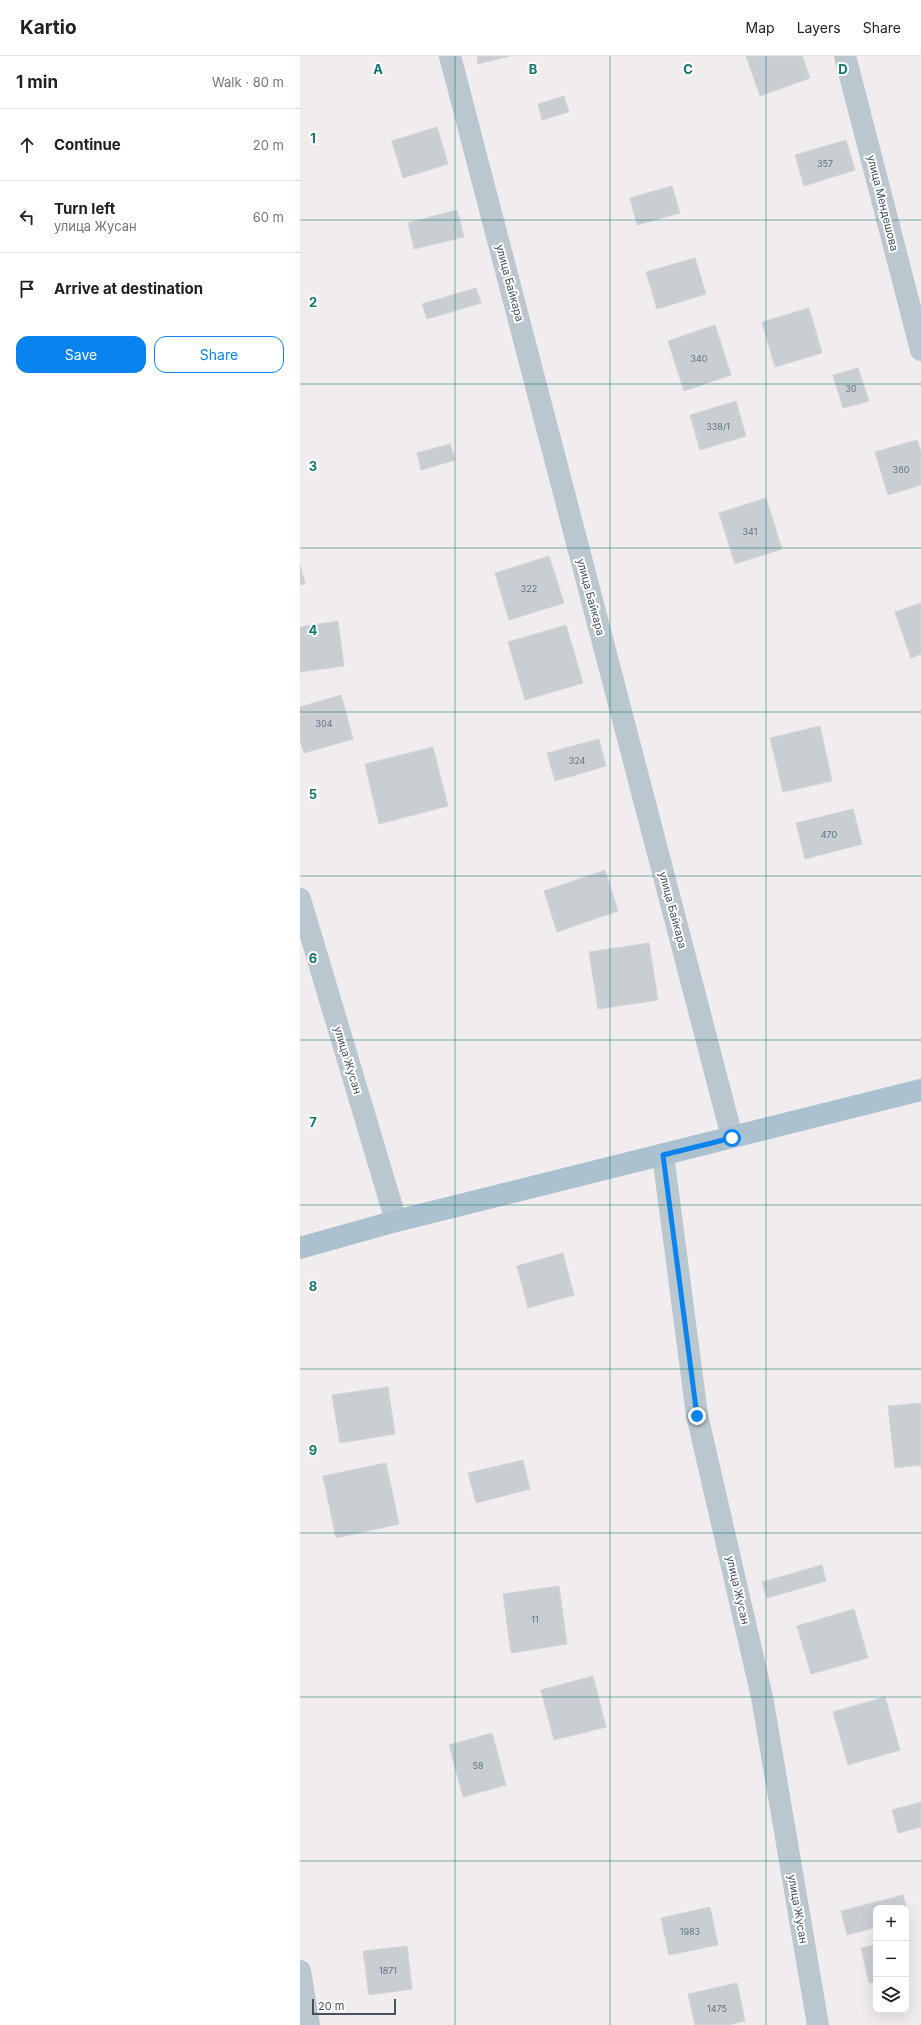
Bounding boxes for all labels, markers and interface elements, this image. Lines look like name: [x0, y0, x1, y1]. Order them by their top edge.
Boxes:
text: Kartio: [20, 16, 77, 39]
text: Map: [746, 19, 775, 36]
text: Layers: [797, 19, 841, 36]
text: Share: [863, 19, 901, 36]
text: A: [373, 61, 383, 77]
text: B: [529, 61, 538, 77]
text: C: [683, 61, 693, 77]
text: D: [838, 61, 848, 77]
text: 1 min: [16, 72, 58, 92]
text: Walk · 80 m: [212, 74, 284, 90]
text: 1: [310, 130, 316, 146]
icon: ahead: [16, 134, 38, 156]
text: Continue: [54, 135, 121, 154]
text: 20 m: [253, 137, 284, 153]
street label: улица Мендешова: [864, 153, 902, 253]
house number: 357: [817, 158, 833, 169]
text: Turn left: [54, 199, 115, 218]
icon: left: [16, 206, 38, 228]
text: 60 m: [253, 209, 284, 225]
text: улица Жусан: [54, 218, 137, 234]
street label: улица Байкара: [493, 243, 527, 323]
icon: arrive: [16, 278, 38, 300]
text: Arrive at destination: [54, 279, 203, 298]
text: 2: [309, 294, 317, 310]
button: Save: [16, 336, 146, 373]
button: Share: [154, 336, 284, 373]
house number: 340: [690, 353, 708, 364]
house number: 30: [845, 383, 857, 394]
house number: 338/1: [706, 421, 730, 432]
text: 3: [309, 458, 317, 474]
house number: 360: [893, 464, 910, 475]
house number: 341: [743, 526, 757, 537]
street label: улица Байкара: [574, 557, 608, 637]
house number: 322: [521, 583, 537, 594]
text: 4: [309, 622, 318, 638]
house number: 304: [315, 718, 333, 729]
house number: 324: [569, 755, 586, 766]
text: 5: [309, 786, 317, 802]
house number: 470: [821, 829, 838, 840]
street label: улица Байкара: [656, 870, 690, 950]
text: 6: [309, 950, 317, 966]
street label: улица Жусан: [331, 1025, 365, 1095]
text: 7: [309, 1114, 317, 1130]
route start: [723, 1129, 741, 1147]
text: 8: [309, 1278, 317, 1294]
route end: [688, 1407, 706, 1425]
text: 9: [309, 1442, 317, 1458]
street label: улица Жусан: [723, 1554, 753, 1626]
house number: 11: [531, 1614, 539, 1625]
house number: 58: [472, 1760, 484, 1771]
street label: улица Жусан: [785, 1873, 811, 1945]
map controls: [873, 1905, 909, 2013]
button: +: [873, 1905, 909, 1941]
house number: 1983: [680, 1926, 701, 1937]
button: −: [873, 1941, 909, 1977]
house number: 1871: [379, 1965, 397, 1976]
button: layers: [873, 1977, 909, 2013]
scale bar: [312, 1997, 396, 2016]
text: 20 m: [318, 1999, 344, 2013]
house number: 1475: [707, 2003, 727, 2014]

